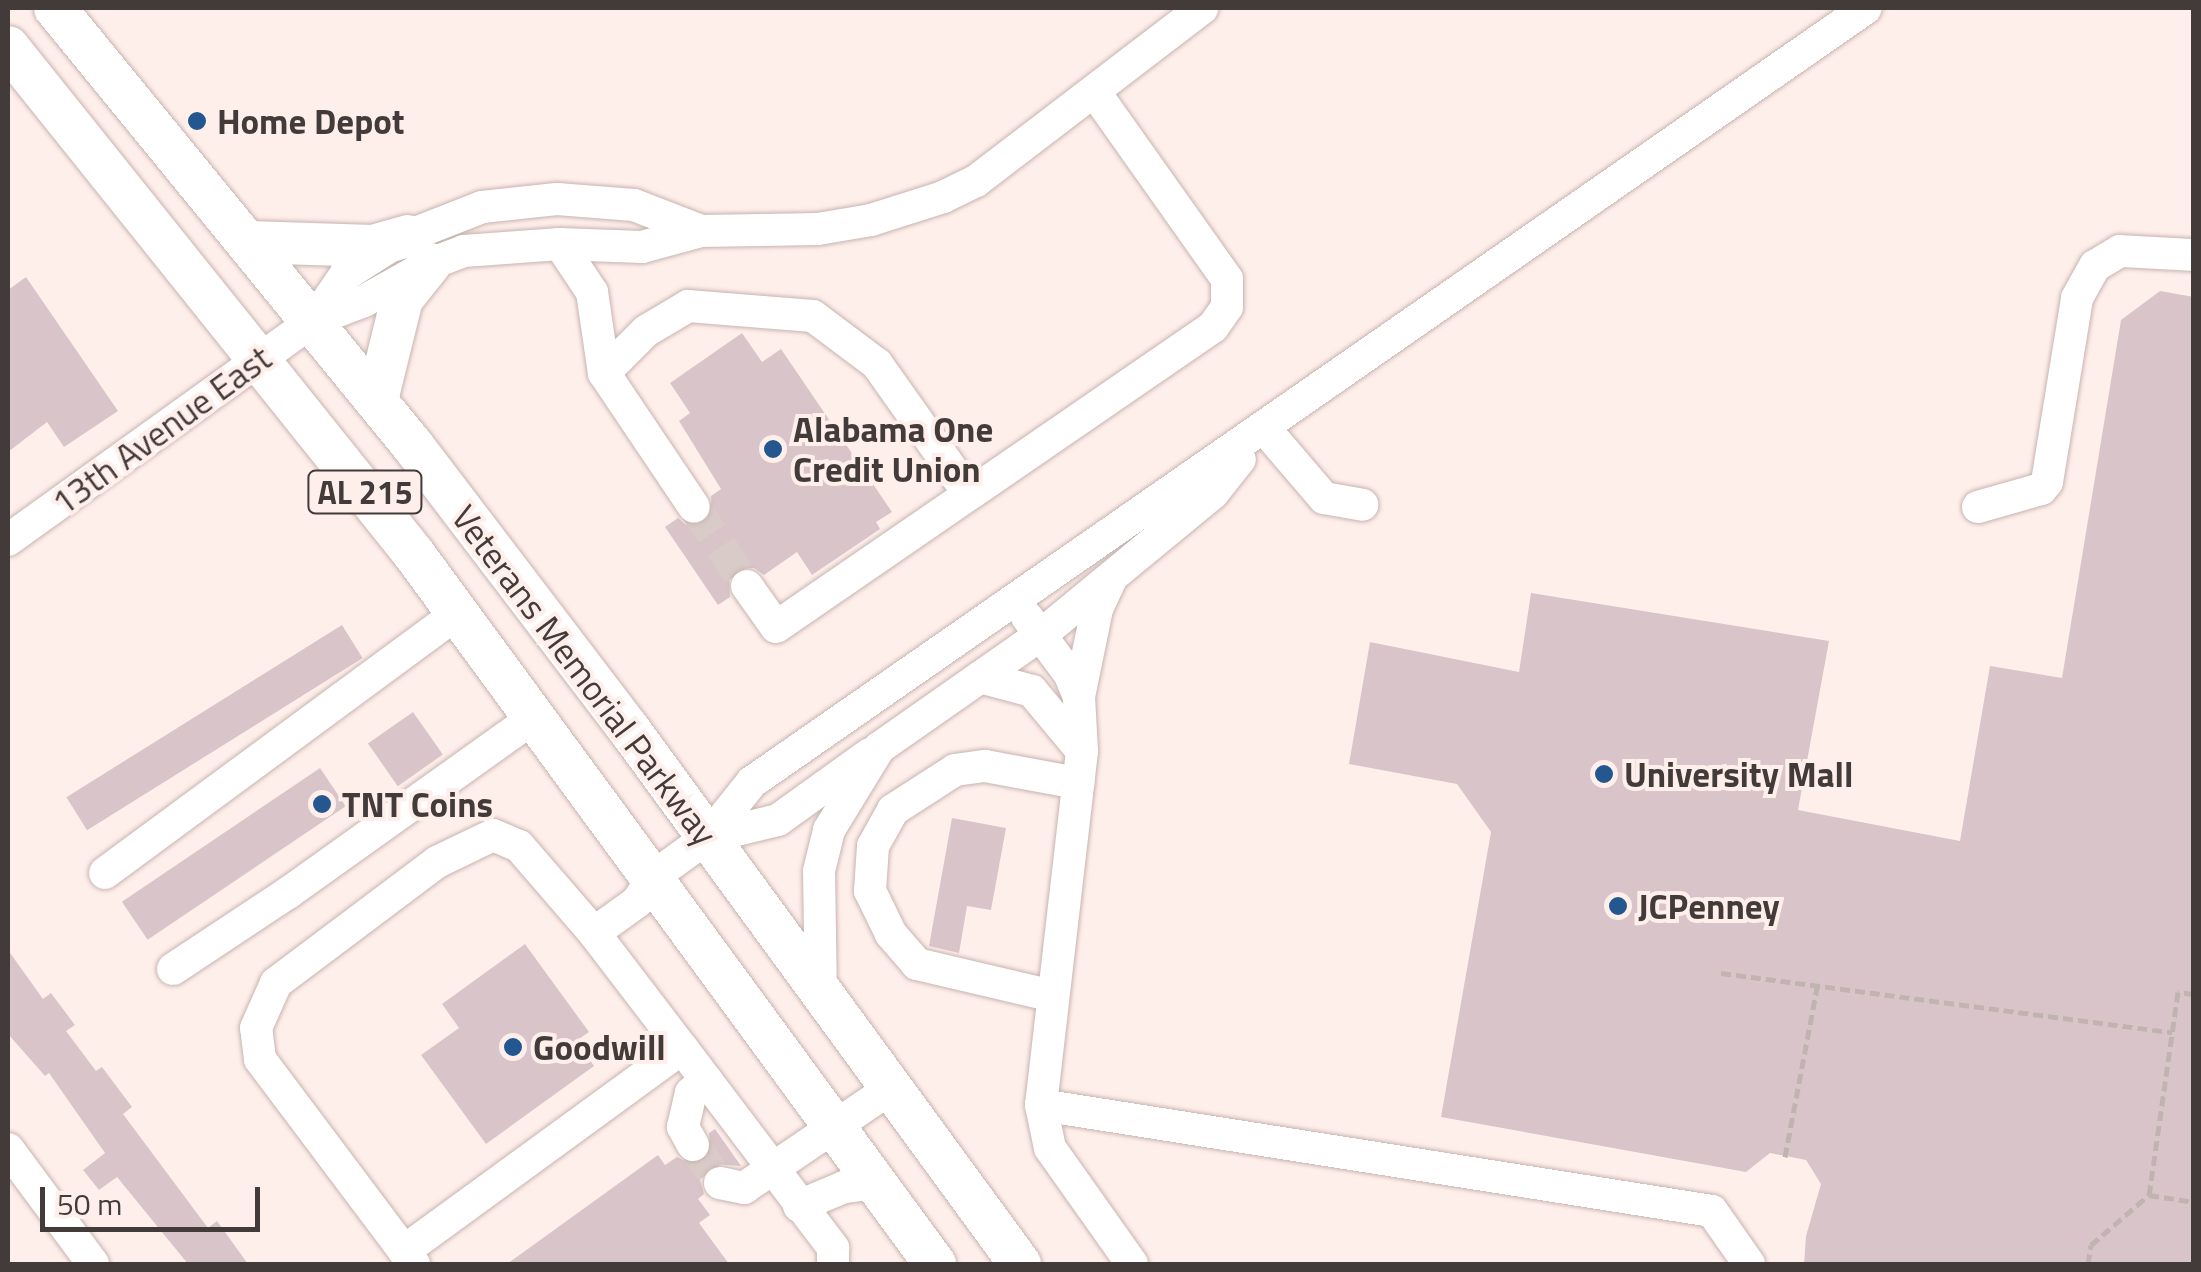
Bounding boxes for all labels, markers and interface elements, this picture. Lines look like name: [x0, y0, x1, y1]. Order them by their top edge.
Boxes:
place label: Home Depot: [217, 100, 405, 142]
marker: Home Depot: [186, 110, 208, 132]
street label: 13th Avenue East: [43, 336, 279, 524]
place label: Alabama One Credit Union: [793, 408, 993, 490]
marker: Alabama One Credit Union: [762, 438, 784, 460]
road number: AL 215: [305, 465, 425, 519]
street label: Veterans Memorial Parkway: [443, 497, 727, 853]
place label: University Mall: [1624, 753, 1853, 795]
marker: University Mall: [1593, 763, 1615, 785]
place label: TNT Coins: [342, 783, 493, 825]
marker: TNT Coins: [311, 793, 333, 815]
place label: JCPenney: [1638, 885, 1780, 927]
marker: JCPenney: [1607, 895, 1629, 917]
place label: Goodwill: [533, 1026, 666, 1068]
marker: Goodwill: [502, 1036, 524, 1058]
scale bar: [45, 1167, 265, 1229]
text: 50 m: [57, 1181, 122, 1227]

